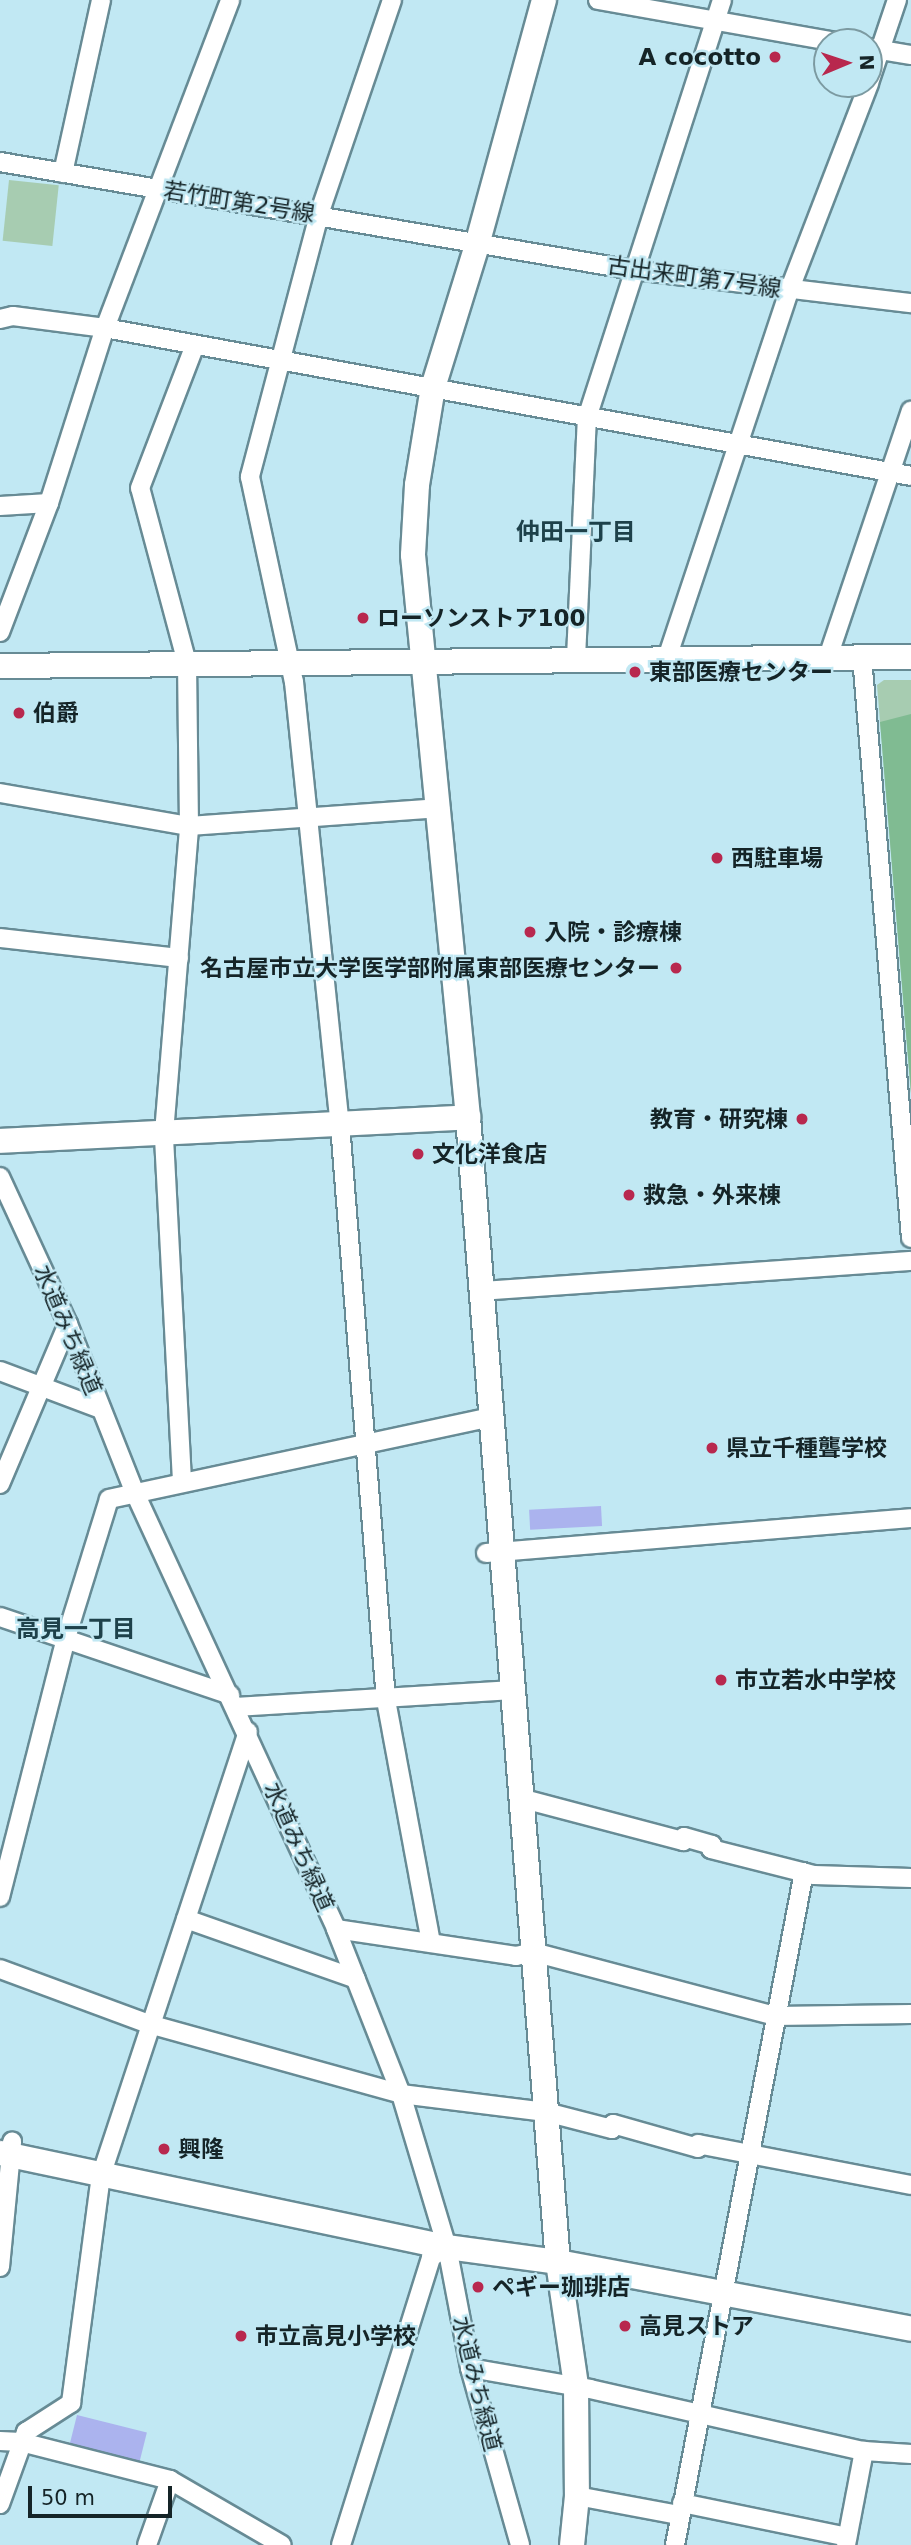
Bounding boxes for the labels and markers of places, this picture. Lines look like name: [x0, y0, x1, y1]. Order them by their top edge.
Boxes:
place label: A cocotto: [639, 43, 761, 71]
marker: A cocotto: [767, 49, 783, 65]
place label: ローソンストア100: [377, 604, 586, 632]
marker: ローソンストア100: [355, 610, 371, 626]
place label: 東部医療センター: [649, 658, 833, 686]
marker: 東部医療センター: [627, 664, 643, 680]
place label: 伯爵: [33, 699, 79, 727]
marker: 伯爵: [11, 705, 27, 721]
place label: 西駐車場: [731, 844, 823, 872]
marker: 西駐車場: [709, 850, 725, 866]
place label: 入院・診療棟: [544, 918, 682, 946]
marker: 入院・診療棟: [522, 924, 538, 940]
place label: 名古屋市立大学医学部附属東部医療センター: [200, 954, 660, 982]
marker: 名古屋市立大学医学部附属東部医療センター: [666, 958, 686, 978]
place label: 教育・研究棟: [650, 1105, 788, 1133]
marker: 教育・研究棟: [794, 1111, 810, 1127]
place label: 文化洋食店: [432, 1140, 547, 1168]
marker: 文化洋食店: [410, 1146, 426, 1162]
place label: 救急・外来棟: [643, 1181, 781, 1209]
marker: 救急・外来棟: [621, 1187, 637, 1203]
place label: 県立千種聾学校: [726, 1434, 887, 1462]
marker: 県立千種聾学校: [704, 1440, 720, 1456]
place label: 市立若水中学校: [735, 1666, 896, 1694]
marker: 市立若水中学校: [713, 1672, 729, 1688]
place label: 興隆: [178, 2135, 224, 2163]
marker: 興隆: [156, 2141, 172, 2157]
place label: ペギー珈琲店: [492, 2273, 630, 2301]
marker: ペギー珈琲店: [470, 2279, 486, 2295]
place label: 高見ストア: [639, 2312, 754, 2340]
marker: 高見ストア: [617, 2318, 633, 2334]
place label: 市立高見小学校: [255, 2322, 416, 2350]
marker: 市立高見小学校: [233, 2328, 249, 2344]

